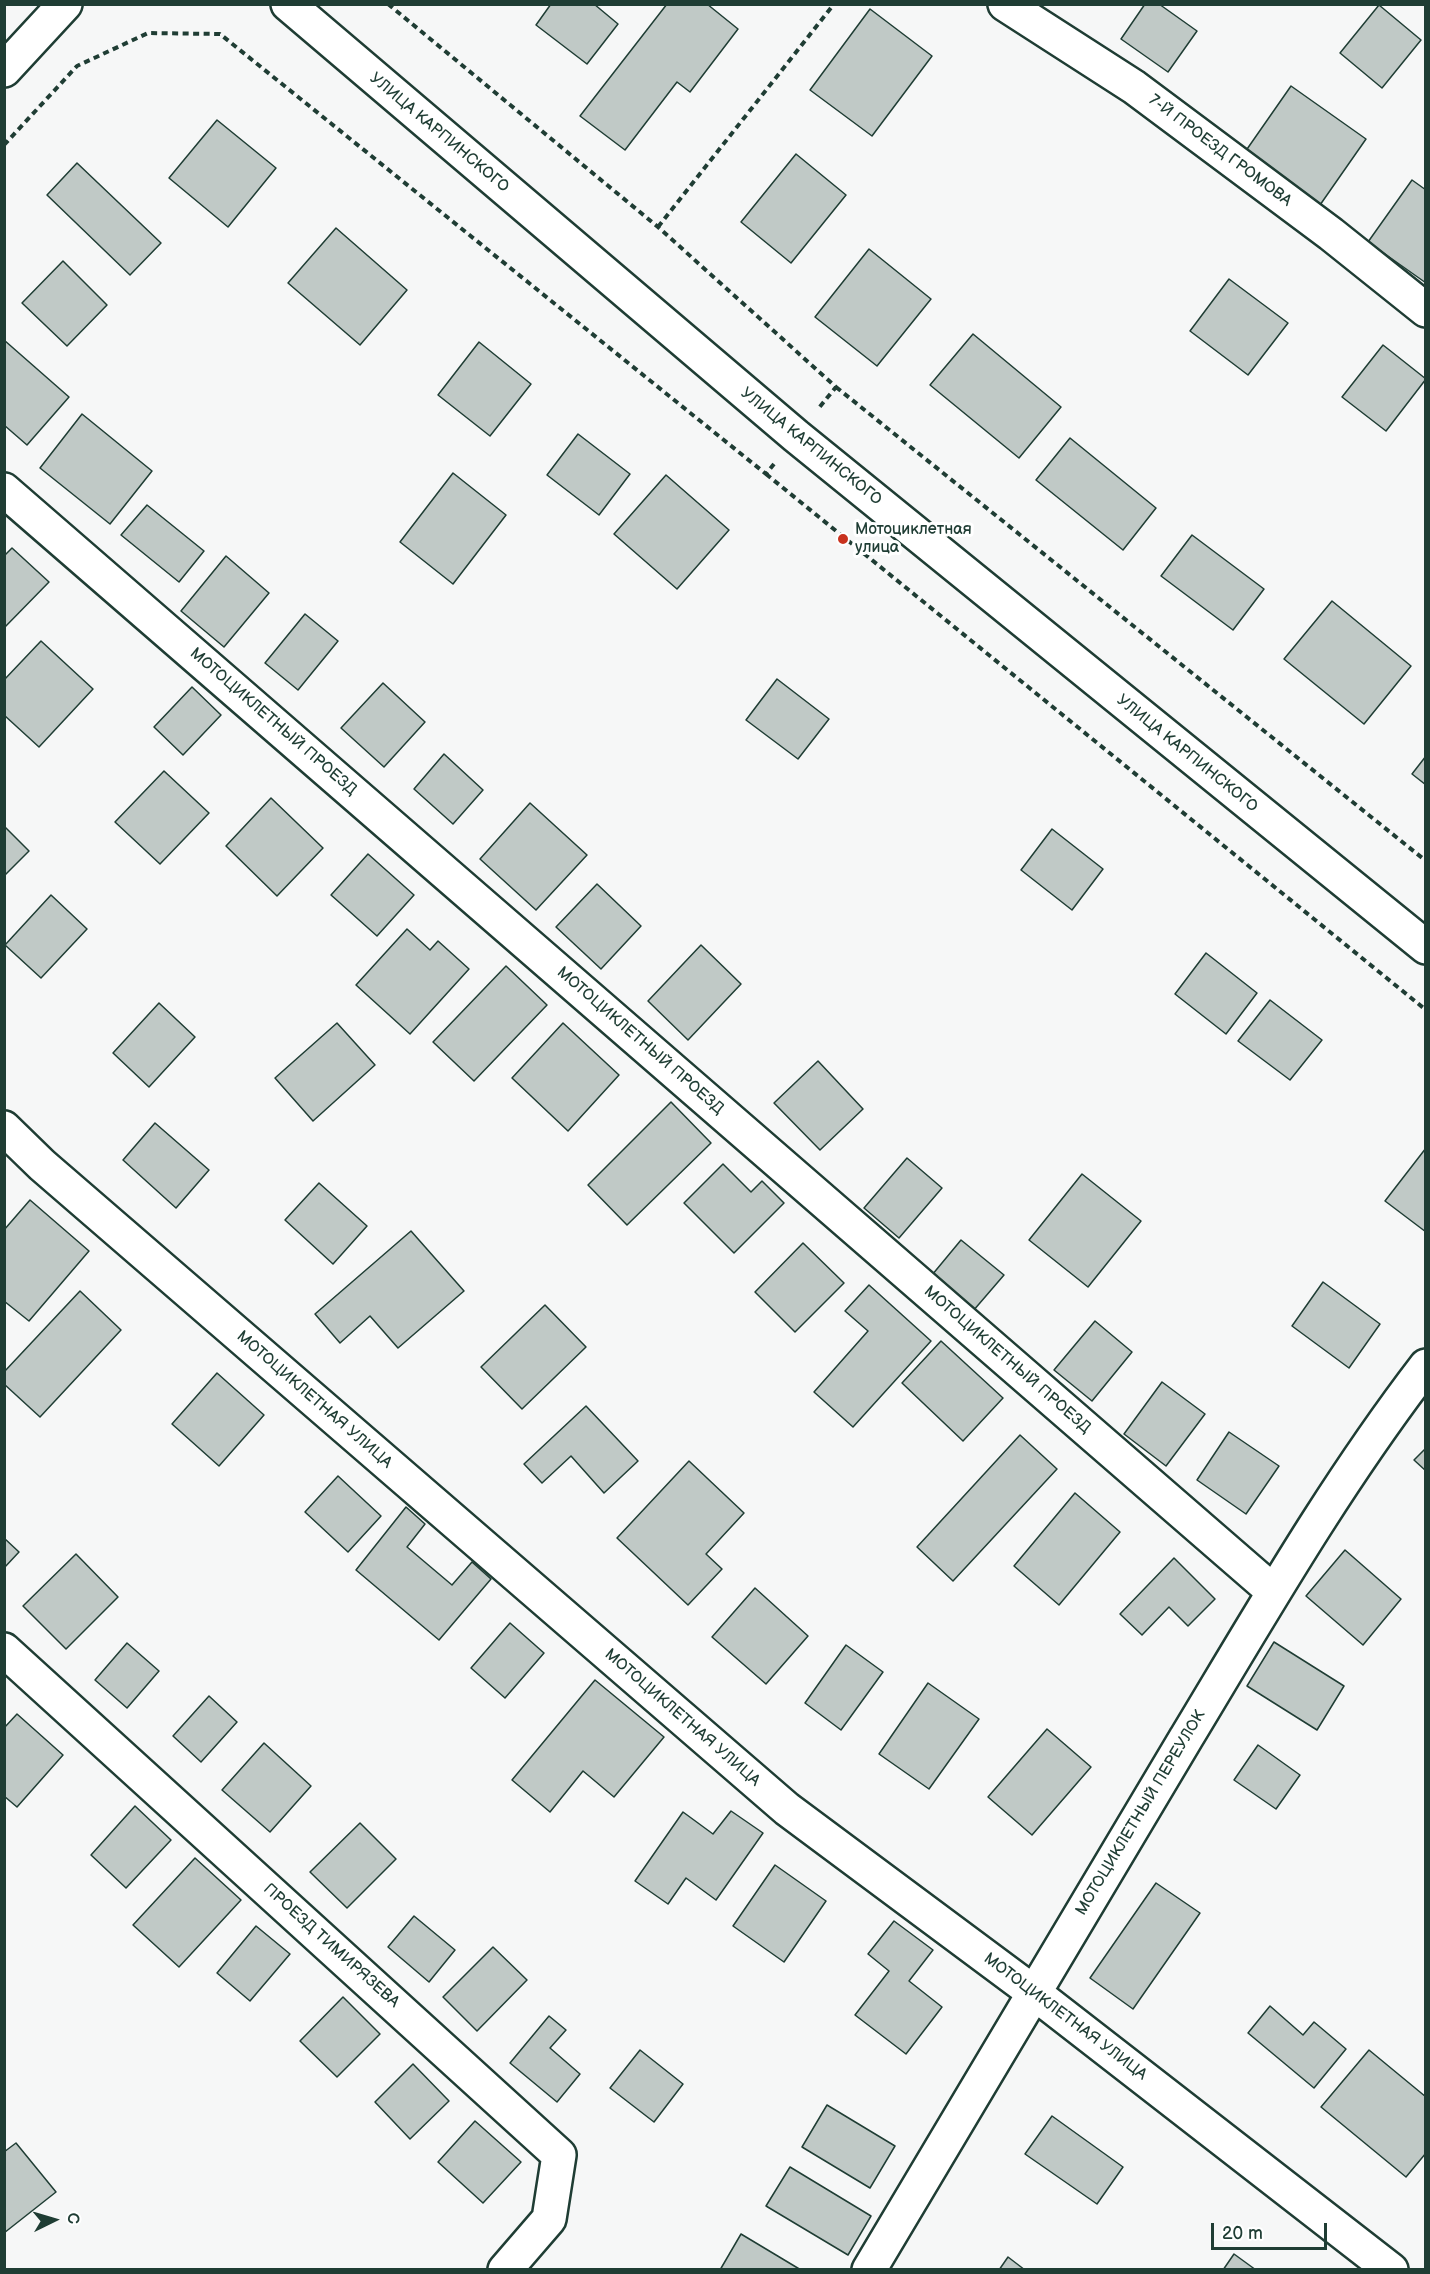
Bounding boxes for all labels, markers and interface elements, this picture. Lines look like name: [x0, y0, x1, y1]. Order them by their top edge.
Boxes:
street label: УЛИЦА КАРПИНСКОГО: [365, 69, 513, 197]
street label: 7-Й ПРОЕЗД ГРОМОВА: [1145, 91, 1295, 211]
street label: УЛИЦА КАРПИНСКОГО: [736, 384, 886, 510]
place label: Мотоциклетная улица: [855, 520, 972, 558]
marker: Мотоциклетная улица: [836, 532, 850, 546]
street label: МОТОЦИКЛЕТНЫЙ ПРОЕЗД: [185, 644, 361, 800]
street label: УЛИЦА КАРПИНСКОГО: [1112, 691, 1262, 817]
street label: МОТОЦИКЛЕТНЫЙ ПРОЕЗД: [552, 963, 728, 1119]
street label: МОТОЦИКЛЕТНЫЙ ПРОЕЗД: [919, 1282, 1095, 1438]
street label: МОТОЦИКЛЕТНАЯ УЛИЦА: [232, 1327, 396, 1473]
street label: МОТОЦИКЛЕТНАЯ УЛИЦА: [600, 1645, 764, 1791]
street label: МОТОЦИКЛЕТНЫЙ ПЕРЕУЛОК: [1072, 1707, 1210, 1919]
street label: ПРОЕЗД ТИМИРЯЗЕВА: [259, 1880, 403, 2012]
street label: МОТОЦИКЛЕТНАЯ УЛИЦА: [980, 1949, 1150, 2085]
north arrow: [24, 2190, 84, 2250]
scale bar: [1214, 2211, 1330, 2249]
text: С: [62, 2212, 82, 2225]
text: 20 m: [1222, 2223, 1263, 2244]

